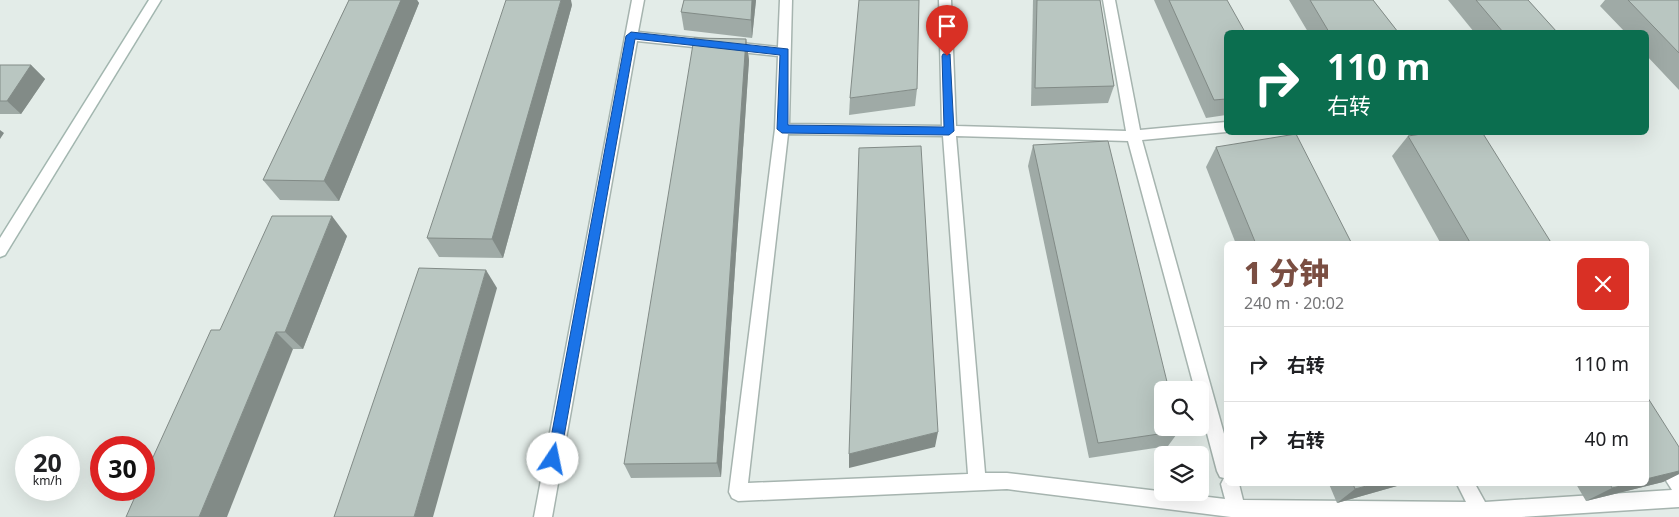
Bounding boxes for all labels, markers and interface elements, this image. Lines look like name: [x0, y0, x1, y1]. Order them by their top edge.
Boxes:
pin: [926, 5, 968, 56]
icon: arrive: [933, 12, 961, 40]
text: 110 m: [1327, 43, 1430, 90]
icon: right: [1244, 50, 1309, 115]
text: 右转: [1327, 90, 1371, 120]
text: 1 分钟: [1244, 252, 1329, 293]
button: close: [1577, 258, 1629, 310]
text: 240 m · 20:02: [1244, 292, 1344, 314]
icon: right: [1244, 350, 1272, 378]
text: 110 m: [1574, 351, 1629, 377]
text: 右转: [1287, 352, 1325, 378]
map controls: [1154, 381, 1209, 501]
button: search: [1154, 381, 1209, 436]
icon: right: [1244, 425, 1272, 453]
text: 40 m: [1585, 426, 1629, 452]
text: 右转: [1287, 427, 1325, 453]
position arrow: [526, 432, 578, 484]
speed limit sign: 30: [90, 436, 155, 501]
text: 20: [33, 445, 62, 479]
button: layers: [1154, 446, 1209, 501]
text: km/h: [33, 472, 62, 489]

